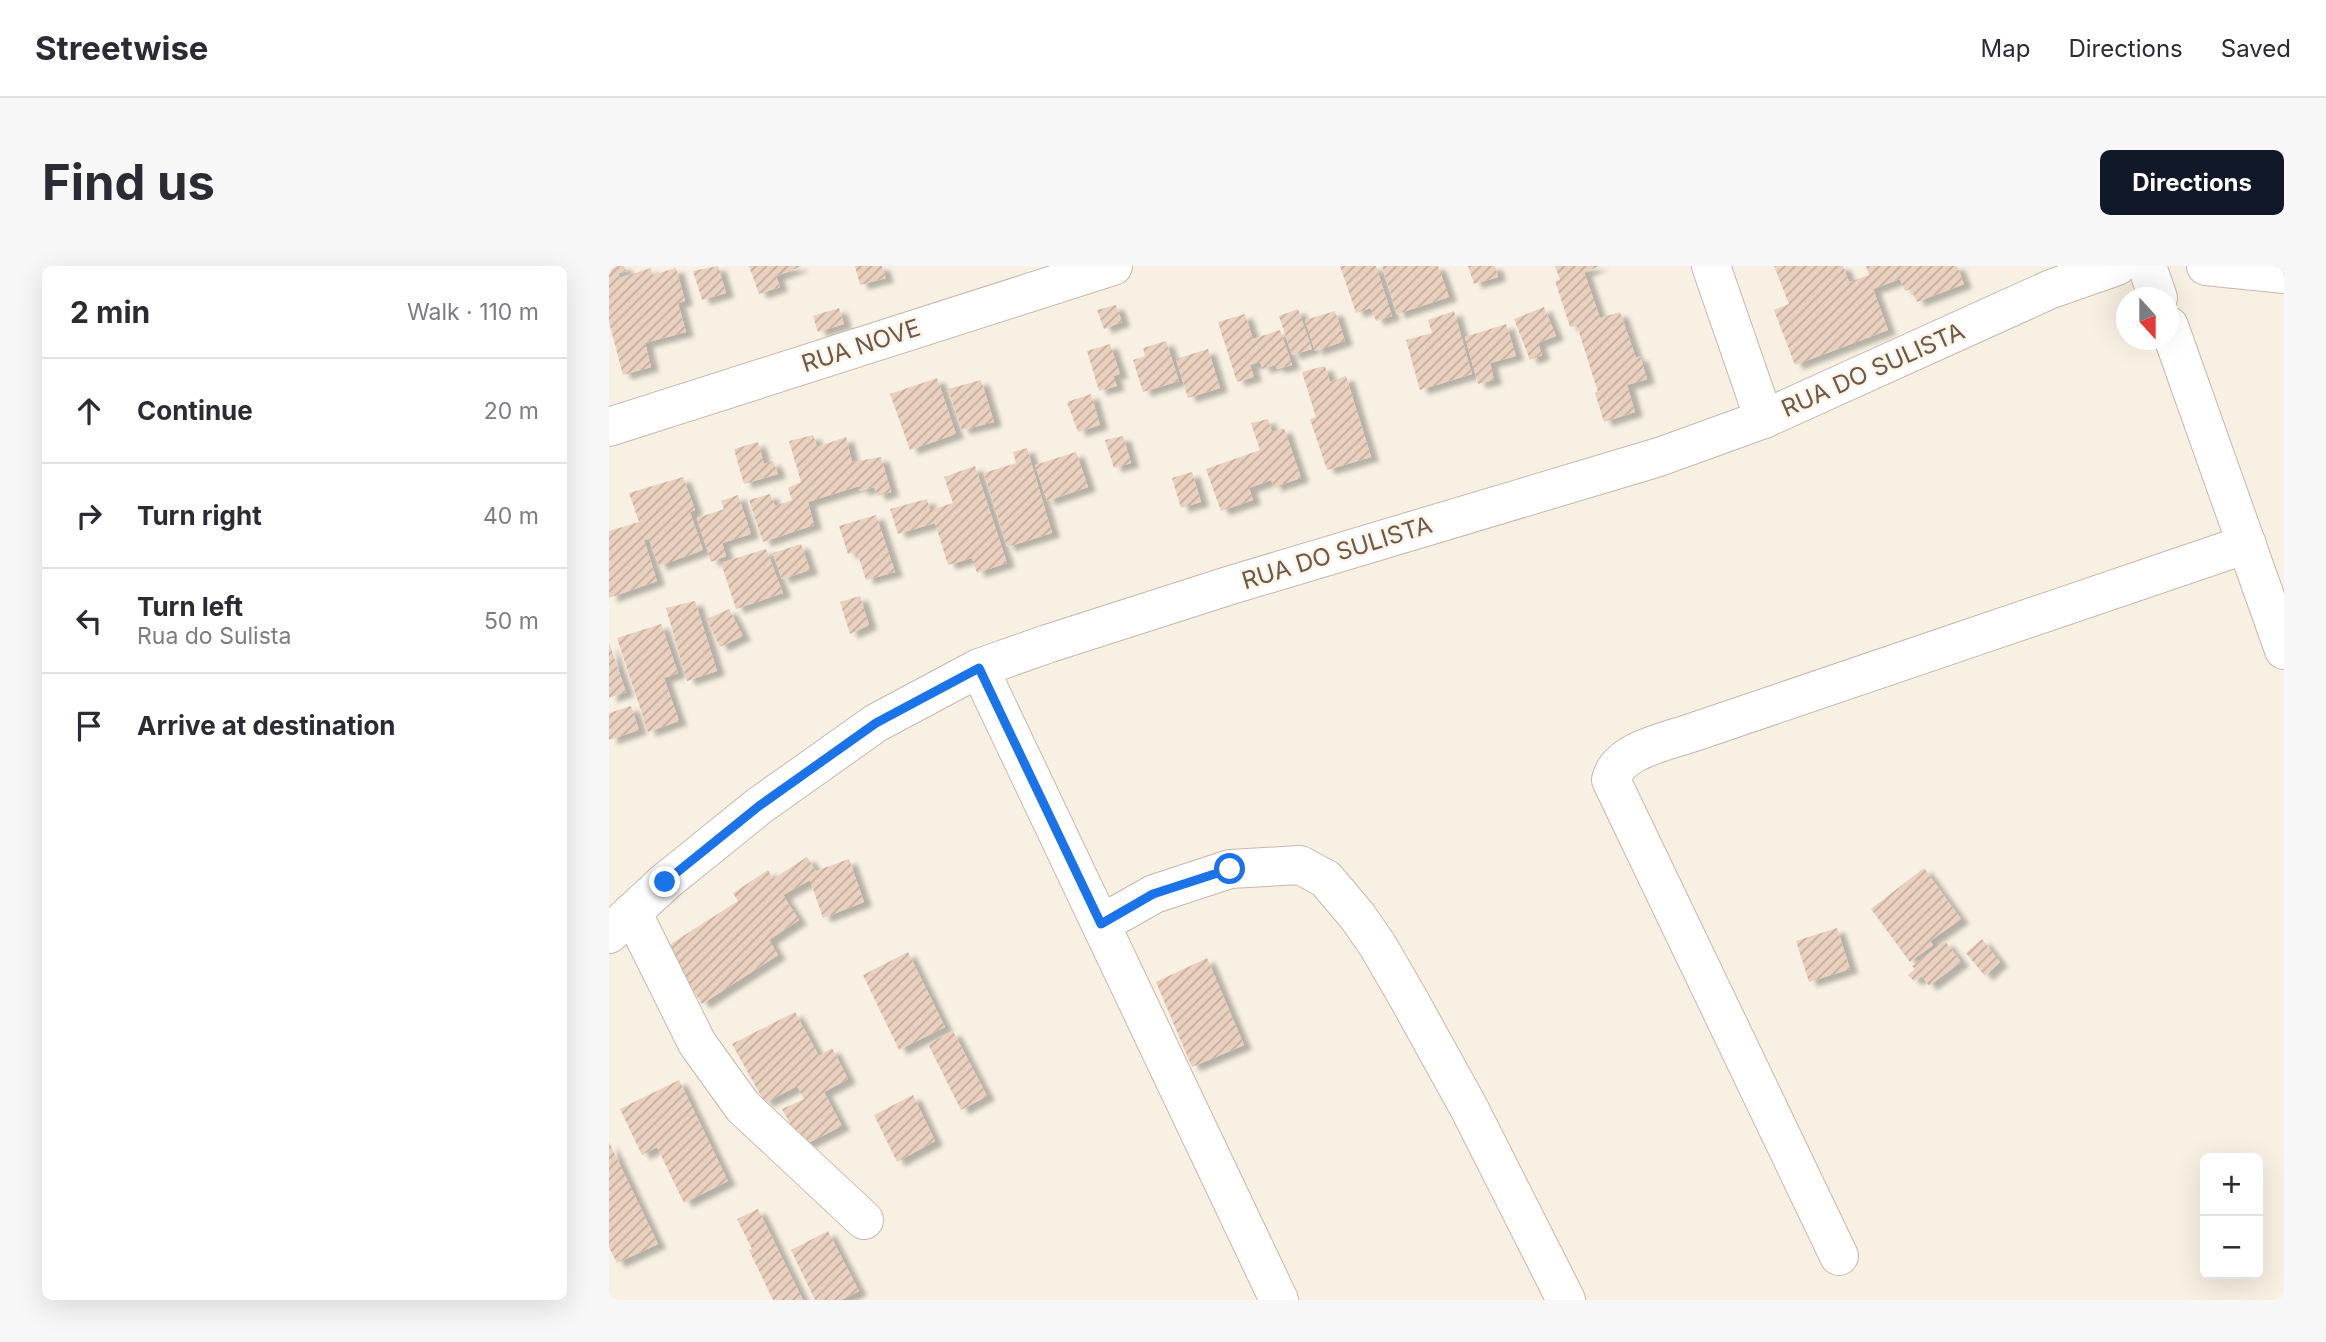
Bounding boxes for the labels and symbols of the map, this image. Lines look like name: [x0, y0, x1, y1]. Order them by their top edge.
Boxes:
north arrow: [2116, 287, 2179, 350]
street label: RUA NOVE: [798, 313, 924, 378]
street label: RUA DO SULISTA: [1777, 316, 1969, 423]
street label: RUA DO SULISTA: [1238, 510, 1435, 595]
route start: [1214, 853, 1245, 884]
route end: [649, 866, 680, 897]

